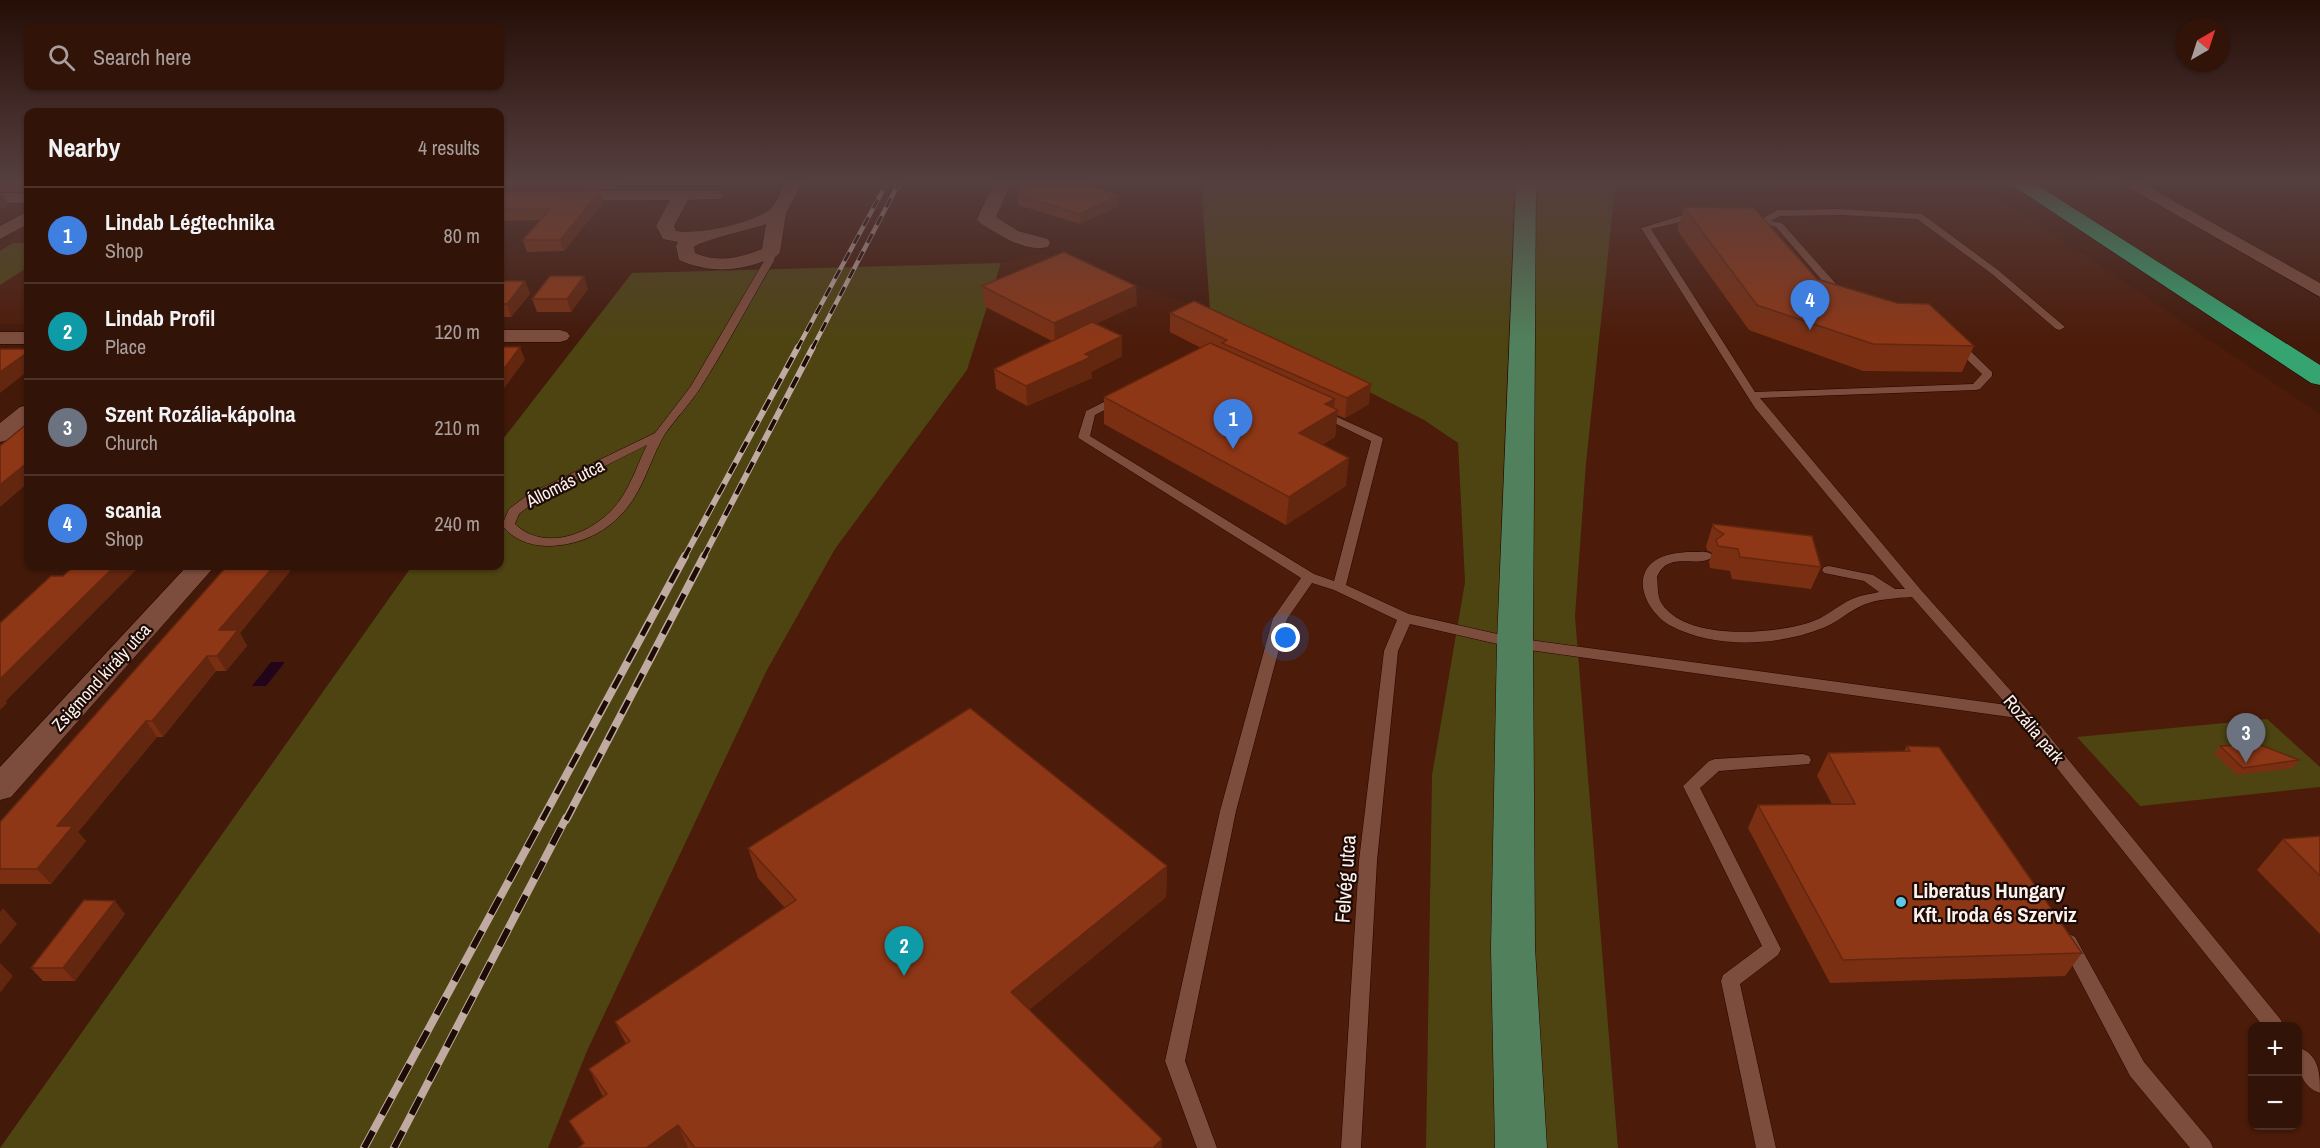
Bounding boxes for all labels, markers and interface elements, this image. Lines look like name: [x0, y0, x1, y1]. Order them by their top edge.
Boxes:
north arrow: [2176, 18, 2230, 72]
search box: [24, 24, 504, 90]
icon: search: [45, 41, 78, 74]
text: Search here: [93, 42, 191, 72]
text: Nearby: [48, 130, 120, 165]
text: 4 results: [418, 134, 480, 161]
text: Lindab Légtechnika: [105, 207, 274, 237]
text: 1: [63, 222, 72, 249]
text: 80 m: [444, 222, 480, 249]
text: Shop: [105, 237, 143, 264]
pin: 4: [1790, 280, 1830, 330]
text: Lindab Profil: [105, 303, 215, 333]
text: 2: [63, 318, 72, 345]
text: 120 m: [434, 318, 480, 345]
text: Place: [105, 333, 146, 360]
text: Szent Rozália-kápolna: [105, 399, 295, 429]
pin: 1: [1214, 400, 1252, 449]
text: 3: [63, 414, 72, 441]
text: 210 m: [434, 414, 480, 441]
text: Church: [105, 429, 158, 456]
street label: Állomás utca: [521, 453, 608, 514]
text: scania: [105, 495, 161, 525]
text: 4: [63, 510, 72, 537]
text: 240 m: [434, 510, 480, 537]
text: Shop: [105, 525, 143, 552]
street label: Zsigmond király utca: [46, 618, 156, 736]
your location: [1271, 623, 1300, 652]
street label: Rozália park: [1998, 689, 2071, 769]
pin: 3: [2226, 714, 2266, 763]
street label: Felvég utca: [1327, 834, 1363, 924]
place label: Liberatus Hungary Kft. Iroda és Szerviz: [1913, 876, 2077, 929]
marker: Liberatus Hungary Kft. Iroda és Szerviz: [1894, 895, 1908, 909]
pin: 2: [884, 926, 924, 976]
map controls: [2248, 1022, 2302, 1130]
button: +: [2248, 1022, 2302, 1076]
button: −: [2248, 1076, 2302, 1130]

